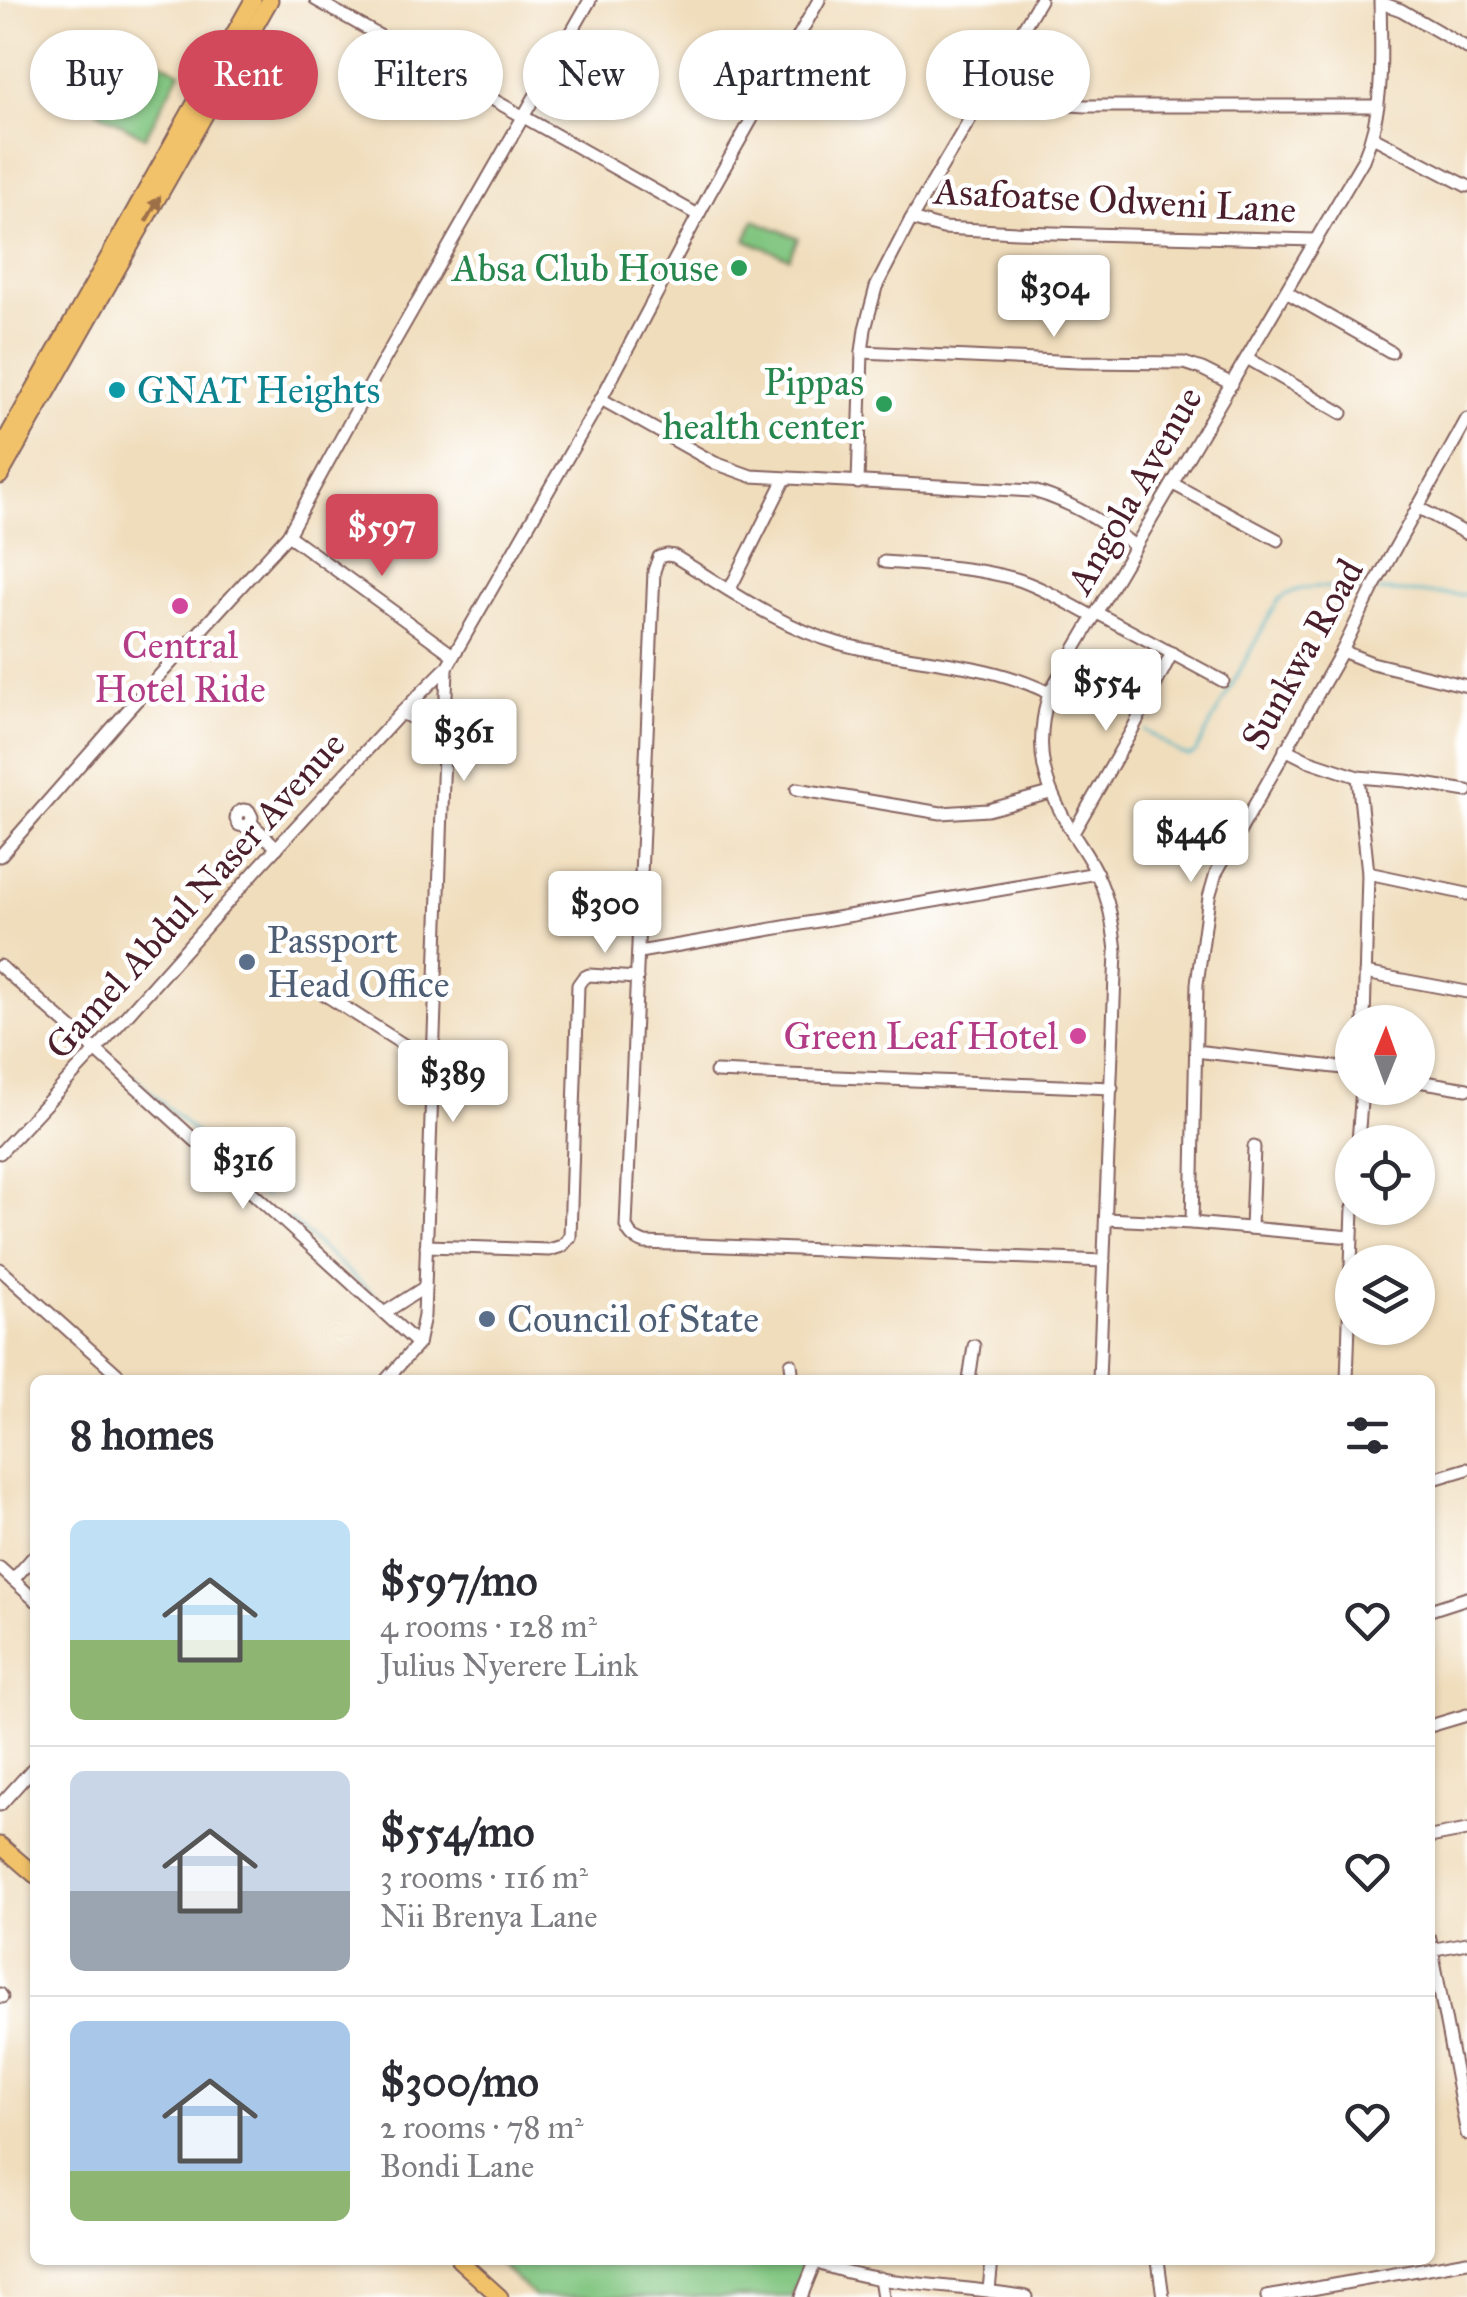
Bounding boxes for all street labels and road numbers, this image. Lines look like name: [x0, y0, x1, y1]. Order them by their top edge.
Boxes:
street label: Asafoatse Odweni Lane: [931, 167, 1297, 232]
street label: Angola Avenue: [1055, 378, 1212, 604]
street label: Sunkwa Road: [1231, 551, 1373, 757]
street label: Gamel Abdul Naser Avenue: [36, 722, 354, 1068]

